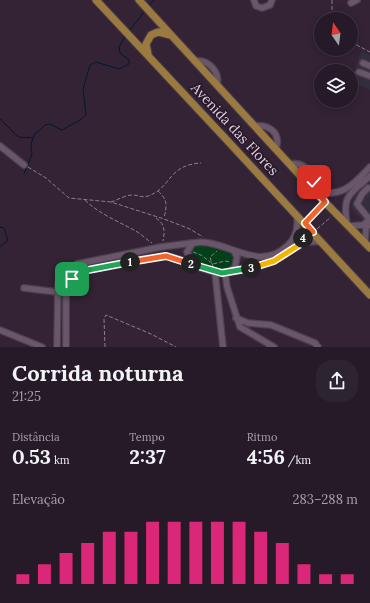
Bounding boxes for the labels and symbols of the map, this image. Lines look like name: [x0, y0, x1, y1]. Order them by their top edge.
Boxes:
north arrow: [314, 12, 358, 56]
street label: Avenida das Flores: [187, 78, 283, 179]
pin: [297, 165, 331, 199]
pin: 4: [293, 228, 313, 248]
pin: 1: [120, 252, 140, 272]
pin: 2: [181, 254, 201, 274]
pin: 3: [241, 258, 261, 278]
pin: [55, 262, 89, 296]

